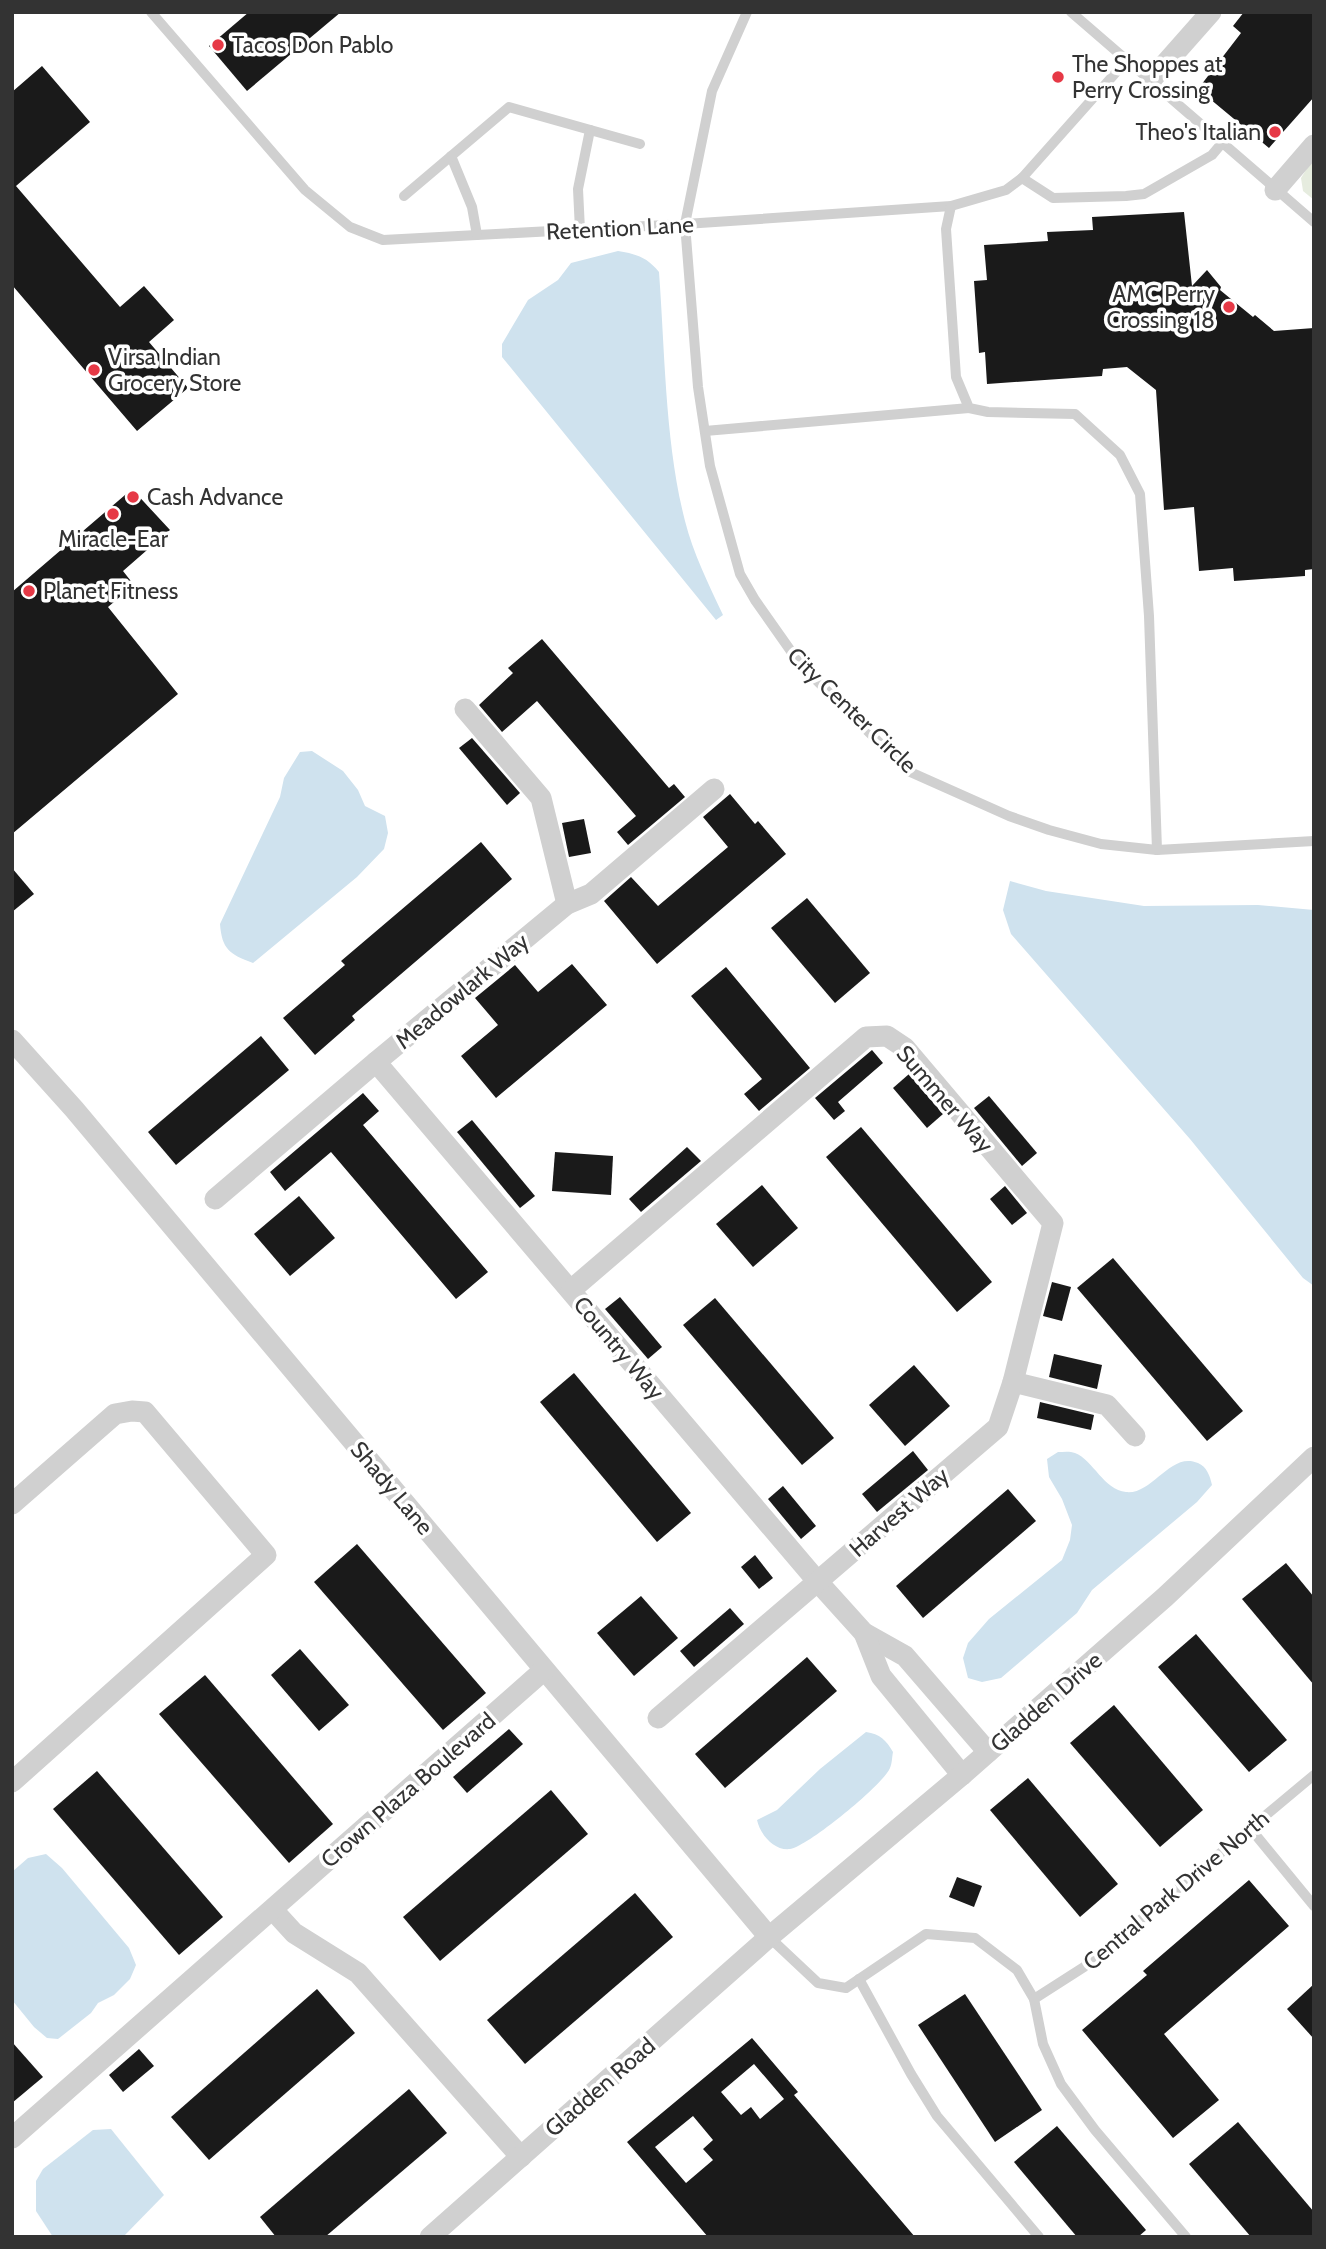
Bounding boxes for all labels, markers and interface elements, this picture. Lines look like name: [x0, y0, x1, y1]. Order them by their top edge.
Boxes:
place label: Tacos Don Pablo: [232, 31, 393, 59]
marker: Tacos Don Pablo: [210, 37, 226, 53]
place label: The Shoppes at Perry Crossing: [1072, 50, 1223, 104]
marker: The Shoppes at Perry Crossing: [1050, 69, 1066, 85]
place label: Theo's Italian: [1135, 118, 1261, 146]
marker: Theo's Italian: [1267, 124, 1283, 140]
street label: Retention Lane: [545, 210, 695, 246]
place label: AMC Perry Crossing 18: [1107, 280, 1215, 334]
marker: AMC Perry Crossing 18: [1221, 299, 1237, 315]
place label: Virsa Indian Grocery Store: [108, 343, 241, 397]
marker: Virsa Indian Grocery Store: [86, 362, 102, 378]
place label: Cash Advance: [147, 483, 283, 511]
marker: Cash Advance: [125, 489, 141, 505]
marker: Miracle-Ear: [105, 506, 121, 522]
place label: Miracle-Ear: [58, 525, 169, 553]
place label: Planet Fitness: [43, 577, 178, 605]
marker: Planet Fitness: [21, 583, 37, 599]
street label: City Center Circle: [782, 641, 923, 779]
street label: Meadowlark Way: [390, 927, 535, 1055]
street label: Summer Way: [891, 1040, 999, 1159]
street label: Country Way: [568, 1291, 670, 1406]
street label: Shady Lane: [345, 1436, 439, 1541]
street label: Harvest Way: [844, 1461, 955, 1563]
street label: Gladden Drive: [984, 1646, 1108, 1758]
street label: Crown Plaza Boulevard: [315, 1707, 501, 1873]
street label: Central Park Drive North: [1077, 1804, 1275, 1976]
street label: Gladden Road: [539, 2031, 661, 2143]

